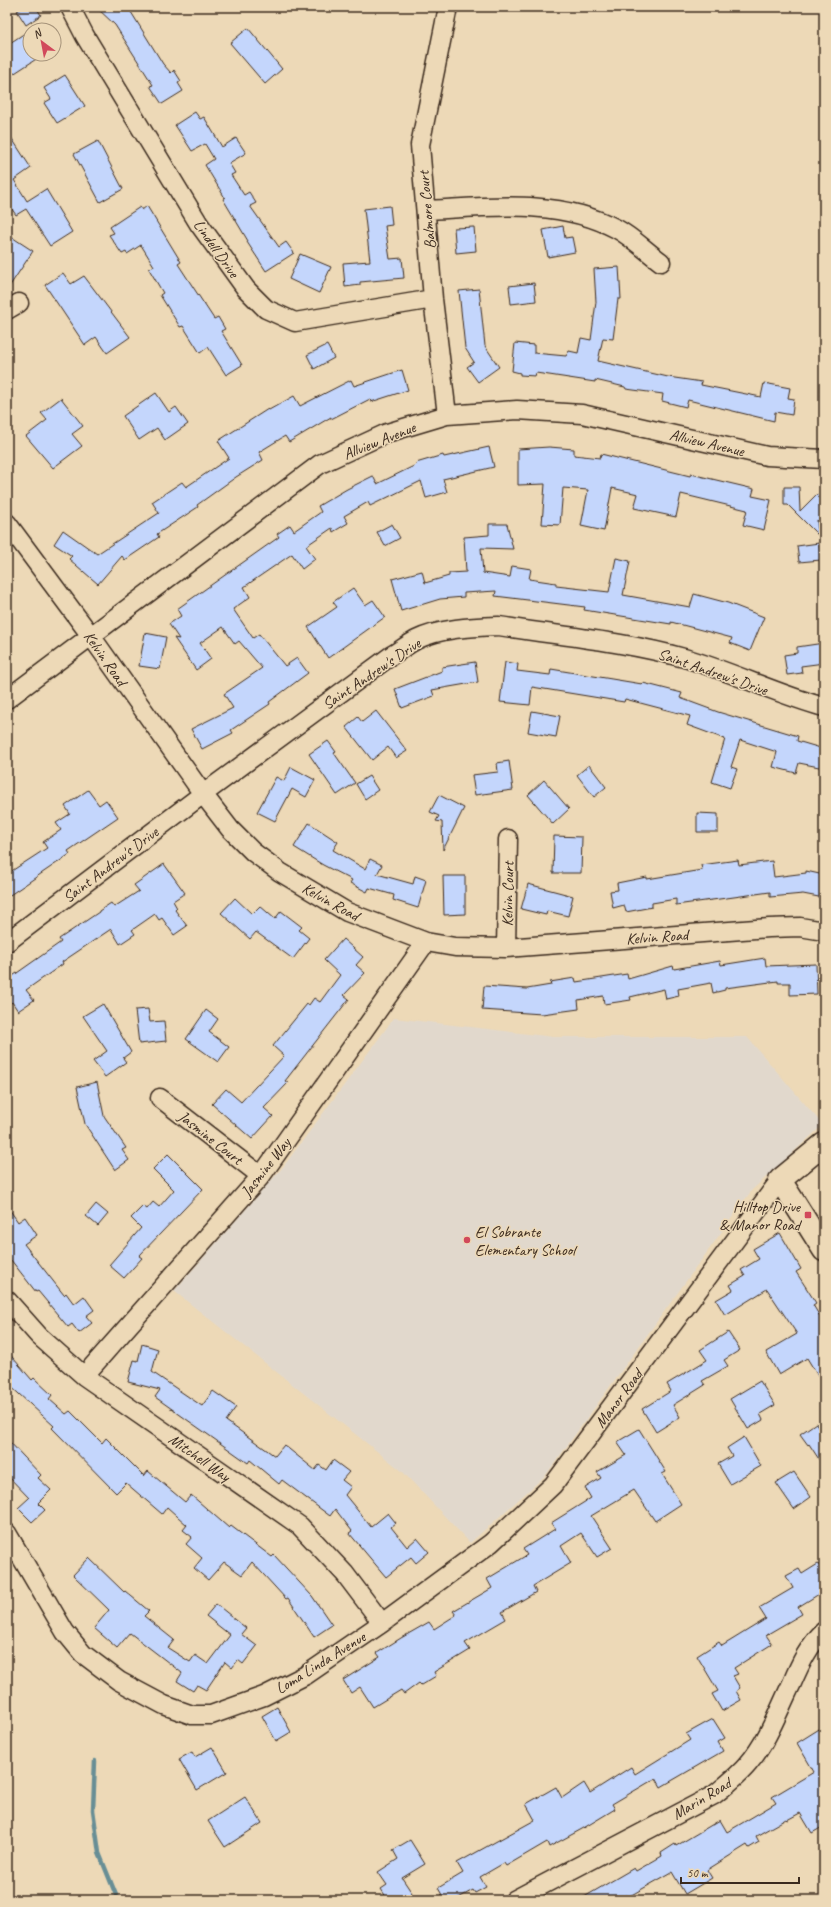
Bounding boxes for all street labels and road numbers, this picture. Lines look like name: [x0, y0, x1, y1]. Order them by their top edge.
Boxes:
street label: Balmore Court: [413, 168, 440, 250]
street label: Lindell Drive: [189, 216, 244, 283]
street label: Allview Avenue: [340, 417, 420, 464]
street label: Allview Avenue: [668, 425, 748, 462]
street label: Kelvin Road: [79, 627, 133, 692]
street label: Saint Andrew's Drive: [319, 633, 426, 714]
street label: Saint Andrew's Drive: [655, 644, 772, 701]
street label: Saint Andrew's Drive: [59, 821, 164, 907]
street label: Kelvin Court: [497, 860, 519, 927]
street label: Kelvin Road: [298, 878, 365, 927]
street label: Kelvin Road: [625, 925, 691, 949]
street label: Jasmine Court: [173, 1106, 248, 1170]
street label: Jasmine Way: [236, 1133, 296, 1202]
street label: Manor Road: [590, 1363, 649, 1432]
street label: Mitchell Way: [165, 1429, 235, 1487]
street label: Loma Linda Avenue: [272, 1626, 371, 1699]
street label: Marin Road: [668, 1772, 737, 1824]

